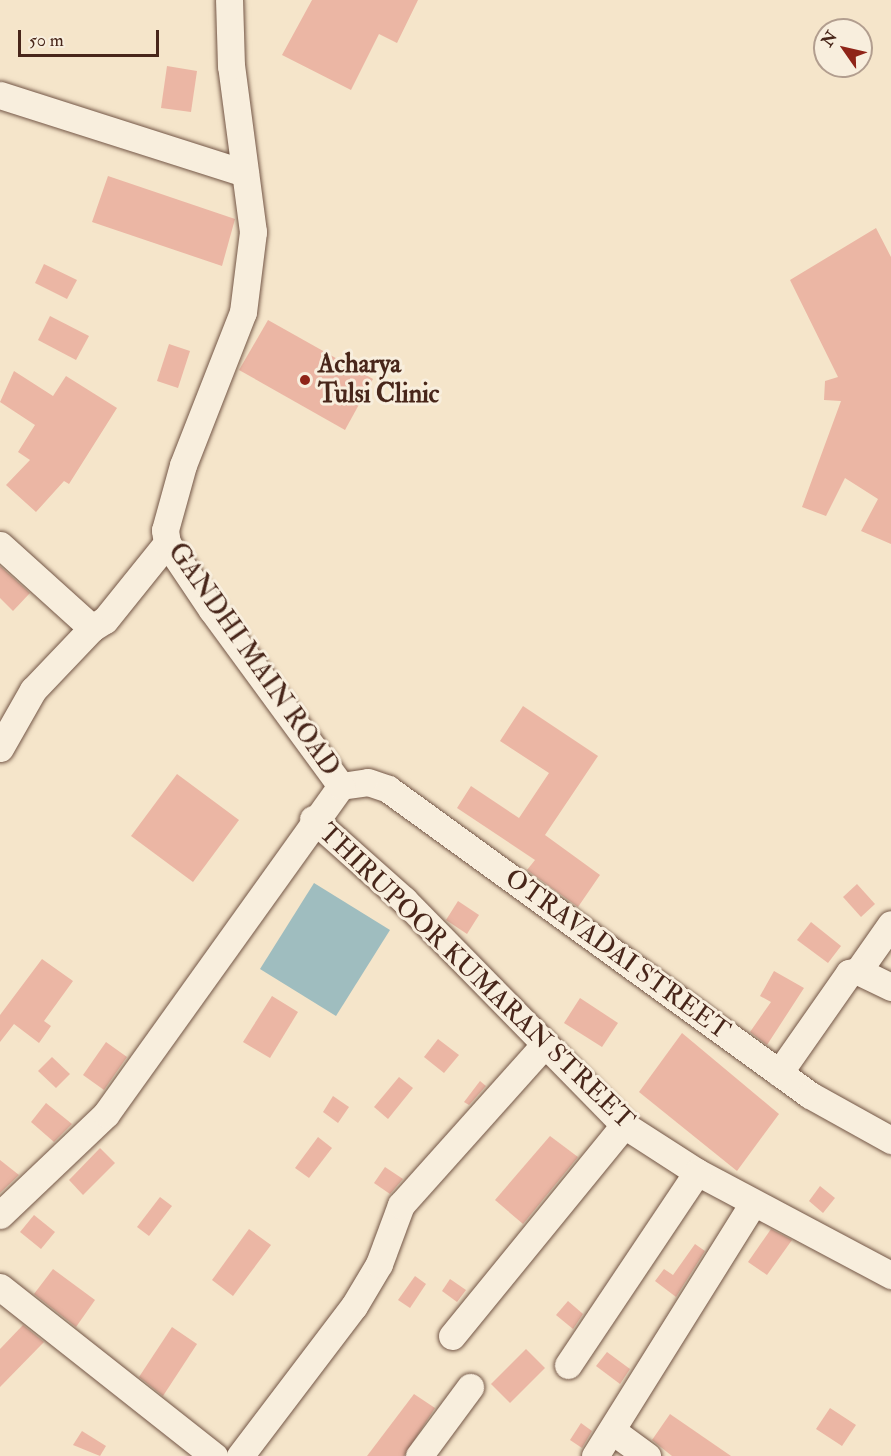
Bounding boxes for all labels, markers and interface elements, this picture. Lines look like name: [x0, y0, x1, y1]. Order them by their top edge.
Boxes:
scale bar: [21, 18, 162, 56]
north arrow: [813, 18, 873, 78]
text: N: [817, 28, 842, 51]
text: 50 m: [29, 29, 64, 52]
place label: Acharya Tulsi Clinic: [318, 349, 439, 410]
marker: Acharya Tulsi Clinic: [296, 371, 314, 389]
street label: GANDHI MAIN ROAD: [161, 537, 345, 783]
street label: THIRUPOOR KUMARAN STREET: [312, 818, 640, 1136]
street label: OTRAVADAI STREET: [499, 863, 735, 1047]

